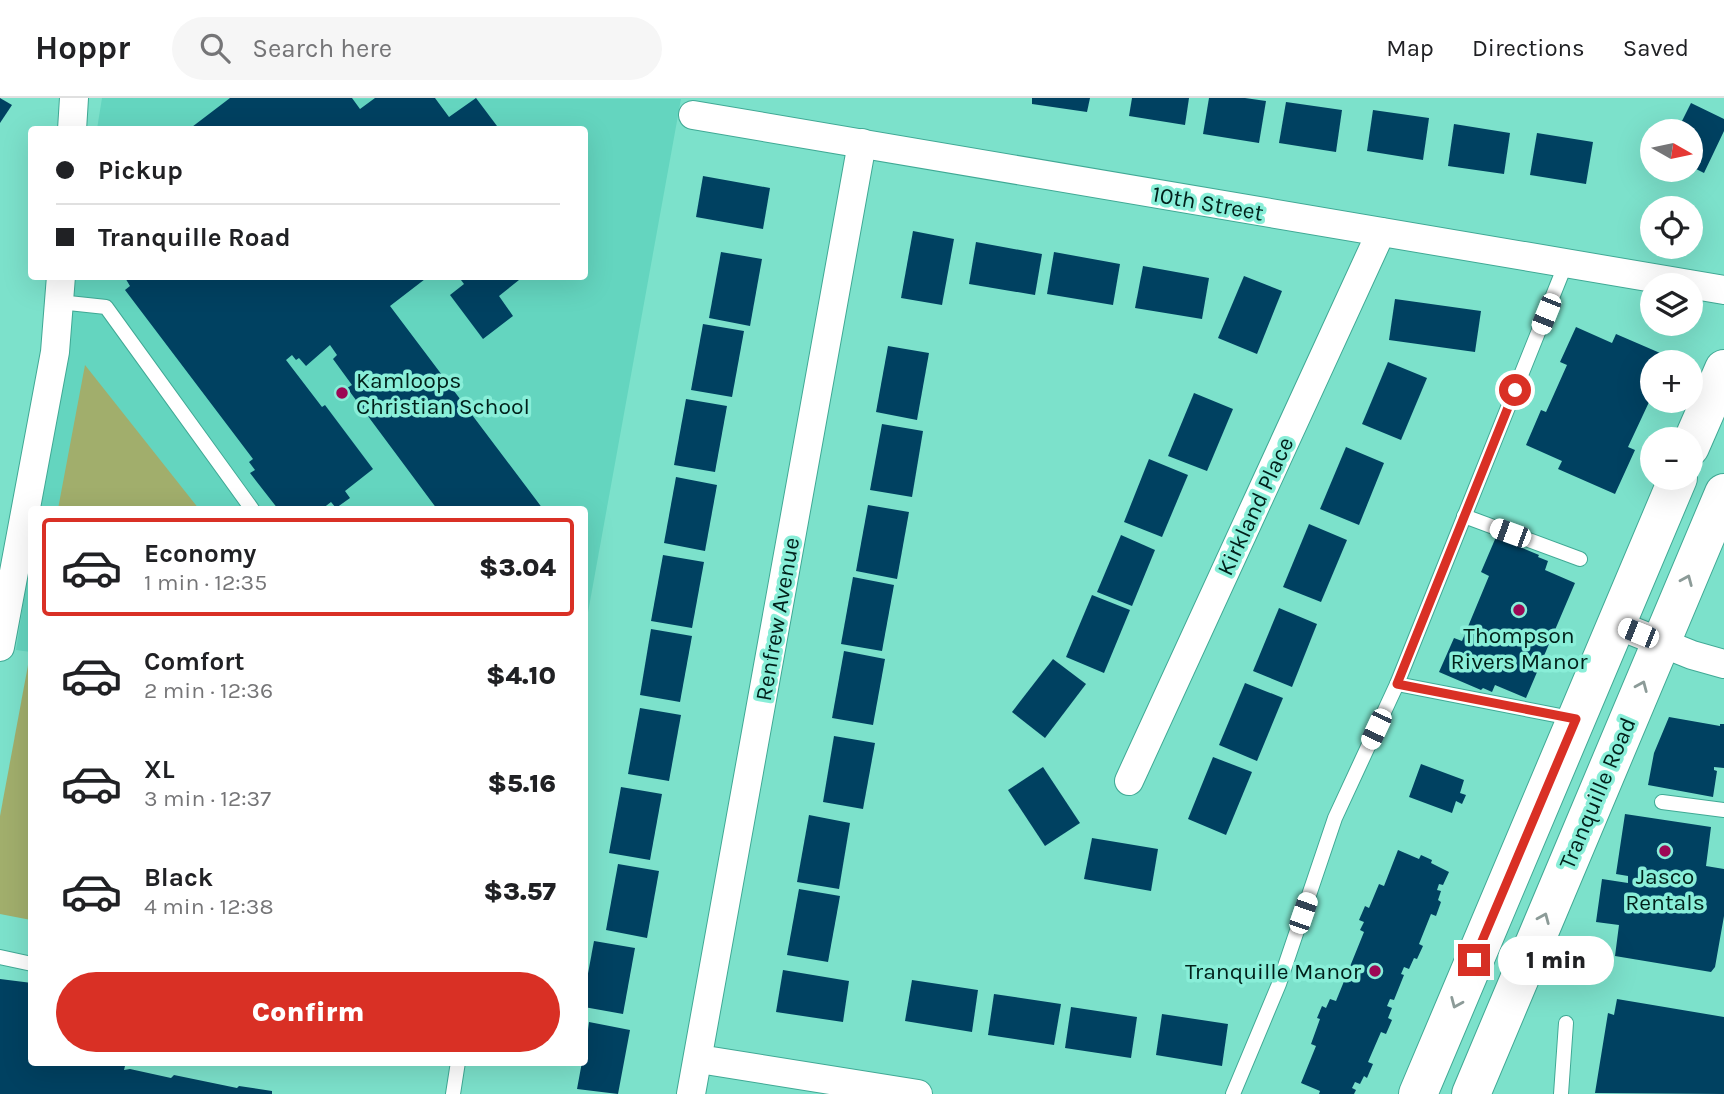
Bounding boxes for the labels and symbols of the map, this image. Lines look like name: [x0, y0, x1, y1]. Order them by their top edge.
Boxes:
north arrow: [1640, 119, 1703, 182]
street label: 10th Street: [1150, 180, 1266, 227]
car: [1529, 291, 1564, 337]
place label: Kamloops Christian School: [356, 367, 530, 420]
route start: [1499, 374, 1531, 406]
marker: Kamloops Christian School: [334, 385, 350, 401]
street label: Kirkland Place: [1212, 433, 1299, 580]
car: [1487, 516, 1534, 550]
street label: Renfrew Avenue: [750, 535, 805, 703]
one-way arrow: [1679, 574, 1693, 586]
marker: Thompson Rivers Manor: [1511, 602, 1527, 618]
car: [1615, 615, 1662, 651]
place label: Thompson Rivers Manor: [1450, 622, 1588, 675]
one-way arrow: [1634, 680, 1648, 693]
car: [1358, 706, 1395, 752]
street label: Tranquille Road: [1553, 713, 1642, 873]
marker: Jasco Rentals: [1657, 843, 1673, 859]
place label: Jasco Rentals: [1625, 863, 1705, 916]
car: [1287, 890, 1320, 936]
one-way arrow: [1536, 912, 1550, 924]
callout: 1 min: [1498, 936, 1614, 984]
route end: [1458, 944, 1490, 976]
place label: Tranquille Manor: [1185, 958, 1362, 985]
marker: Tranquille Manor: [1367, 963, 1383, 979]
one-way arrow: [1450, 996, 1464, 1009]

